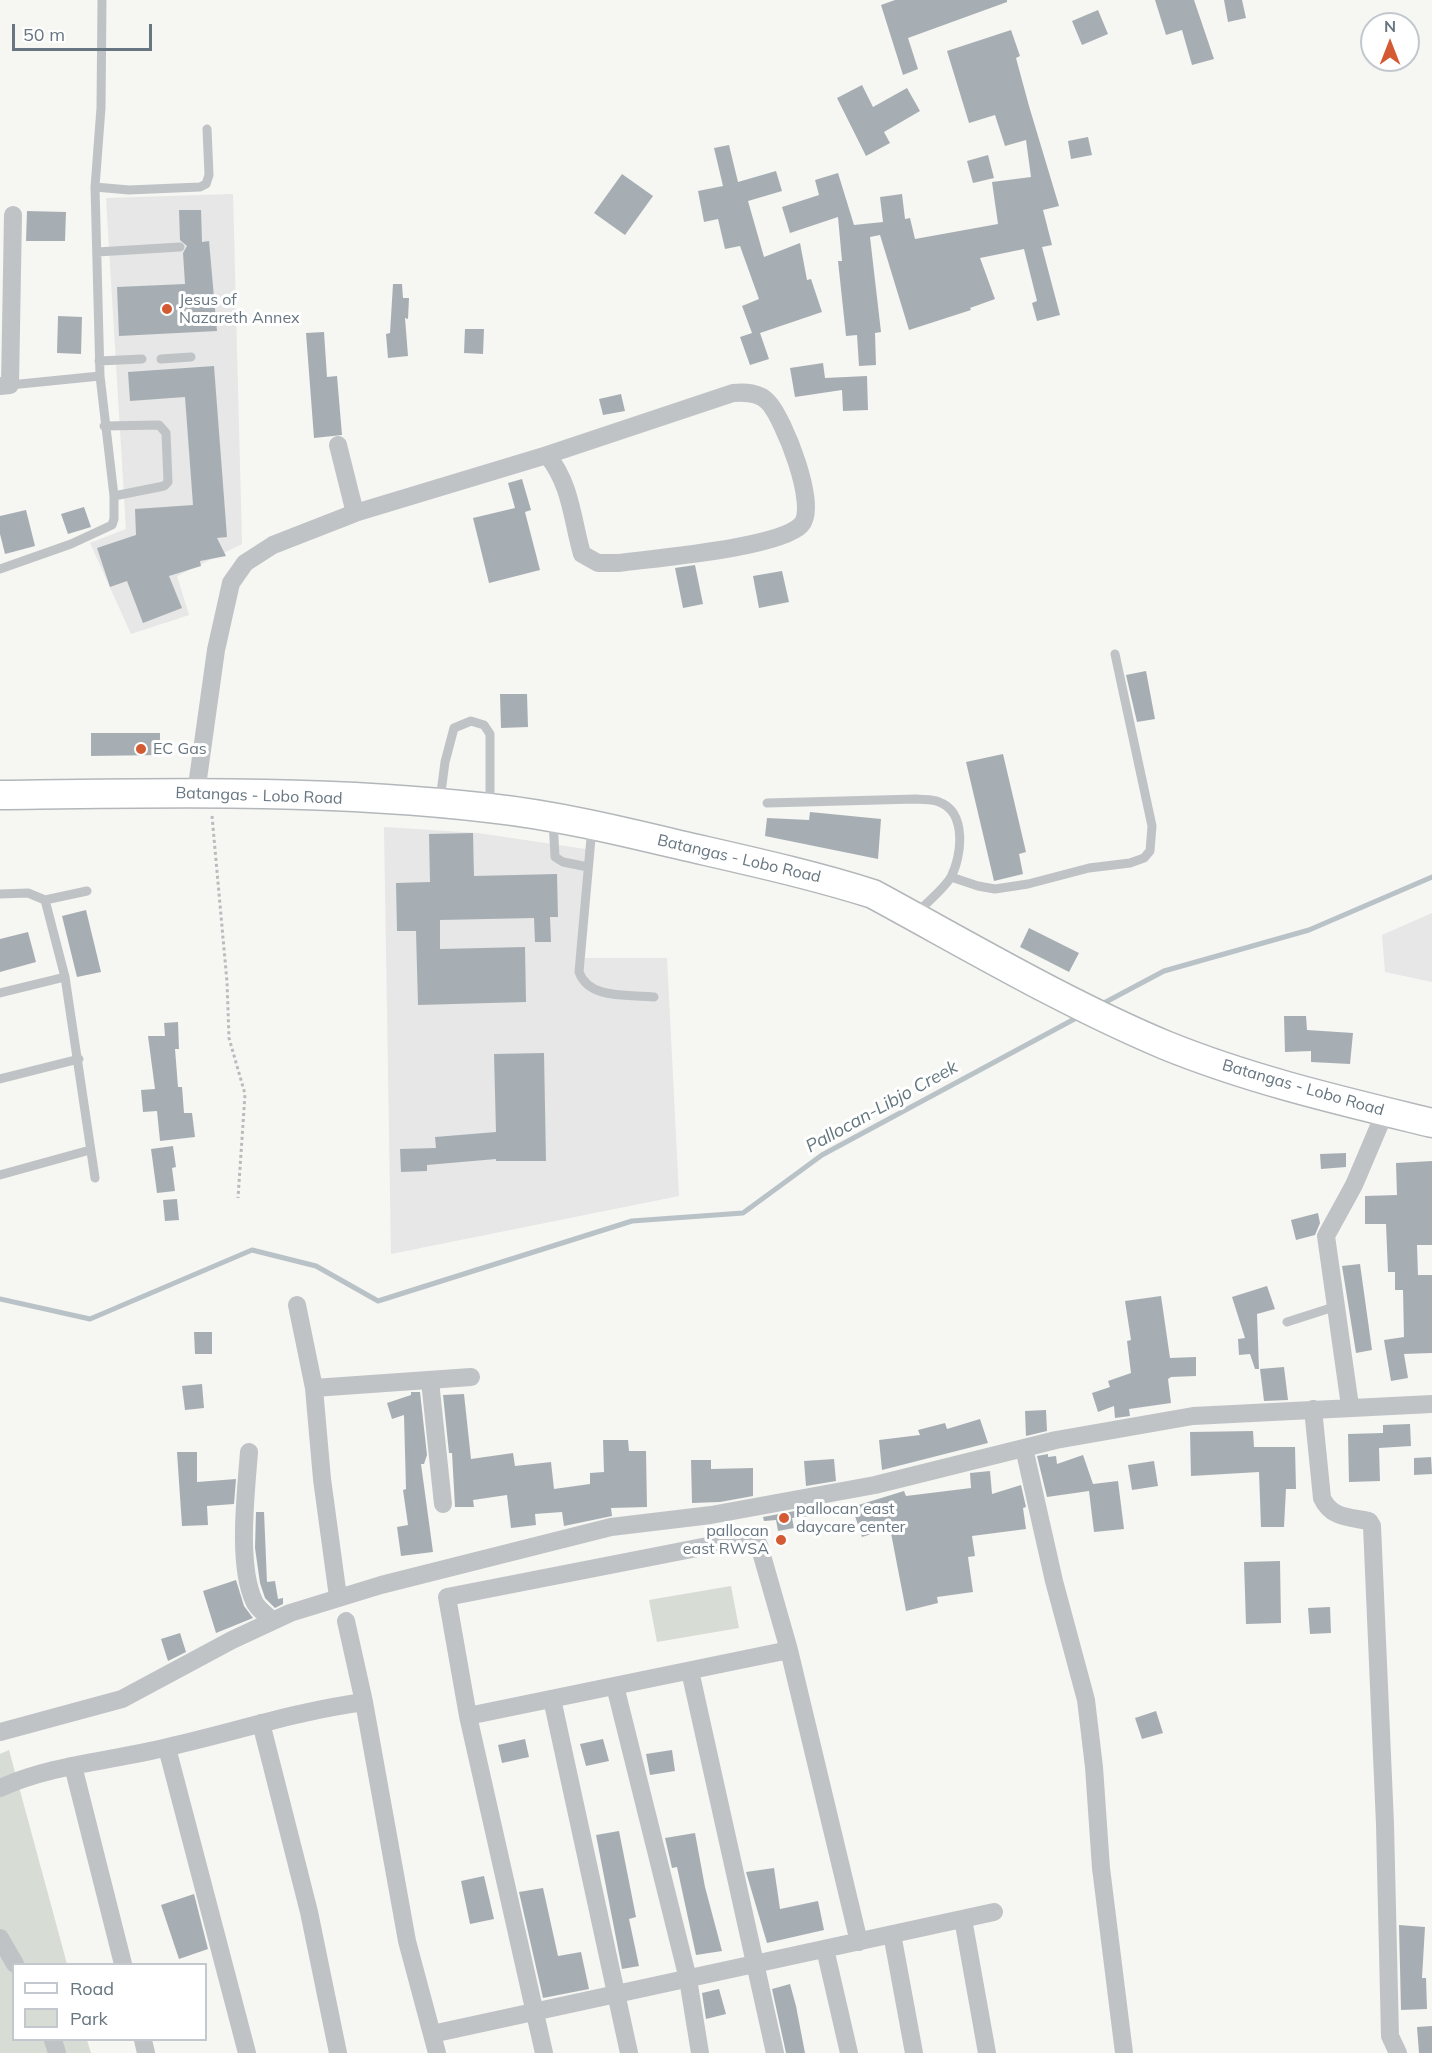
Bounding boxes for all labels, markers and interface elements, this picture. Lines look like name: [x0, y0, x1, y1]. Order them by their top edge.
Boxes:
scale bar: [15, 12, 154, 50]
north arrow: [1360, 12, 1420, 72]
text: N: [1384, 16, 1396, 36]
text: 50 m: [23, 23, 65, 46]
place label: Jesus of Nazareth Annex: [179, 290, 300, 328]
marker: Jesus of Nazareth Annex: [160, 302, 174, 316]
place label: EC Gas: [153, 739, 207, 759]
marker: EC Gas: [134, 742, 148, 756]
street label: Batangas - Lobo Road: [175, 783, 343, 809]
street label: Batangas - Lobo Road: [655, 831, 823, 887]
water label: Pallocan-Libjo Creek: [802, 1056, 962, 1158]
street label: Batangas - Lobo Road: [1220, 1056, 1386, 1120]
place label: pallocan east daycare center: [796, 1499, 905, 1537]
marker: pallocan east daycare center: [777, 1511, 791, 1525]
place label: pallocan east RWSA: [683, 1521, 769, 1559]
marker: pallocan east RWSA: [774, 1533, 788, 1547]
legend: [12, 1963, 207, 2041]
text: Road: [70, 1977, 114, 2000]
text: Park: [70, 2007, 108, 2030]

